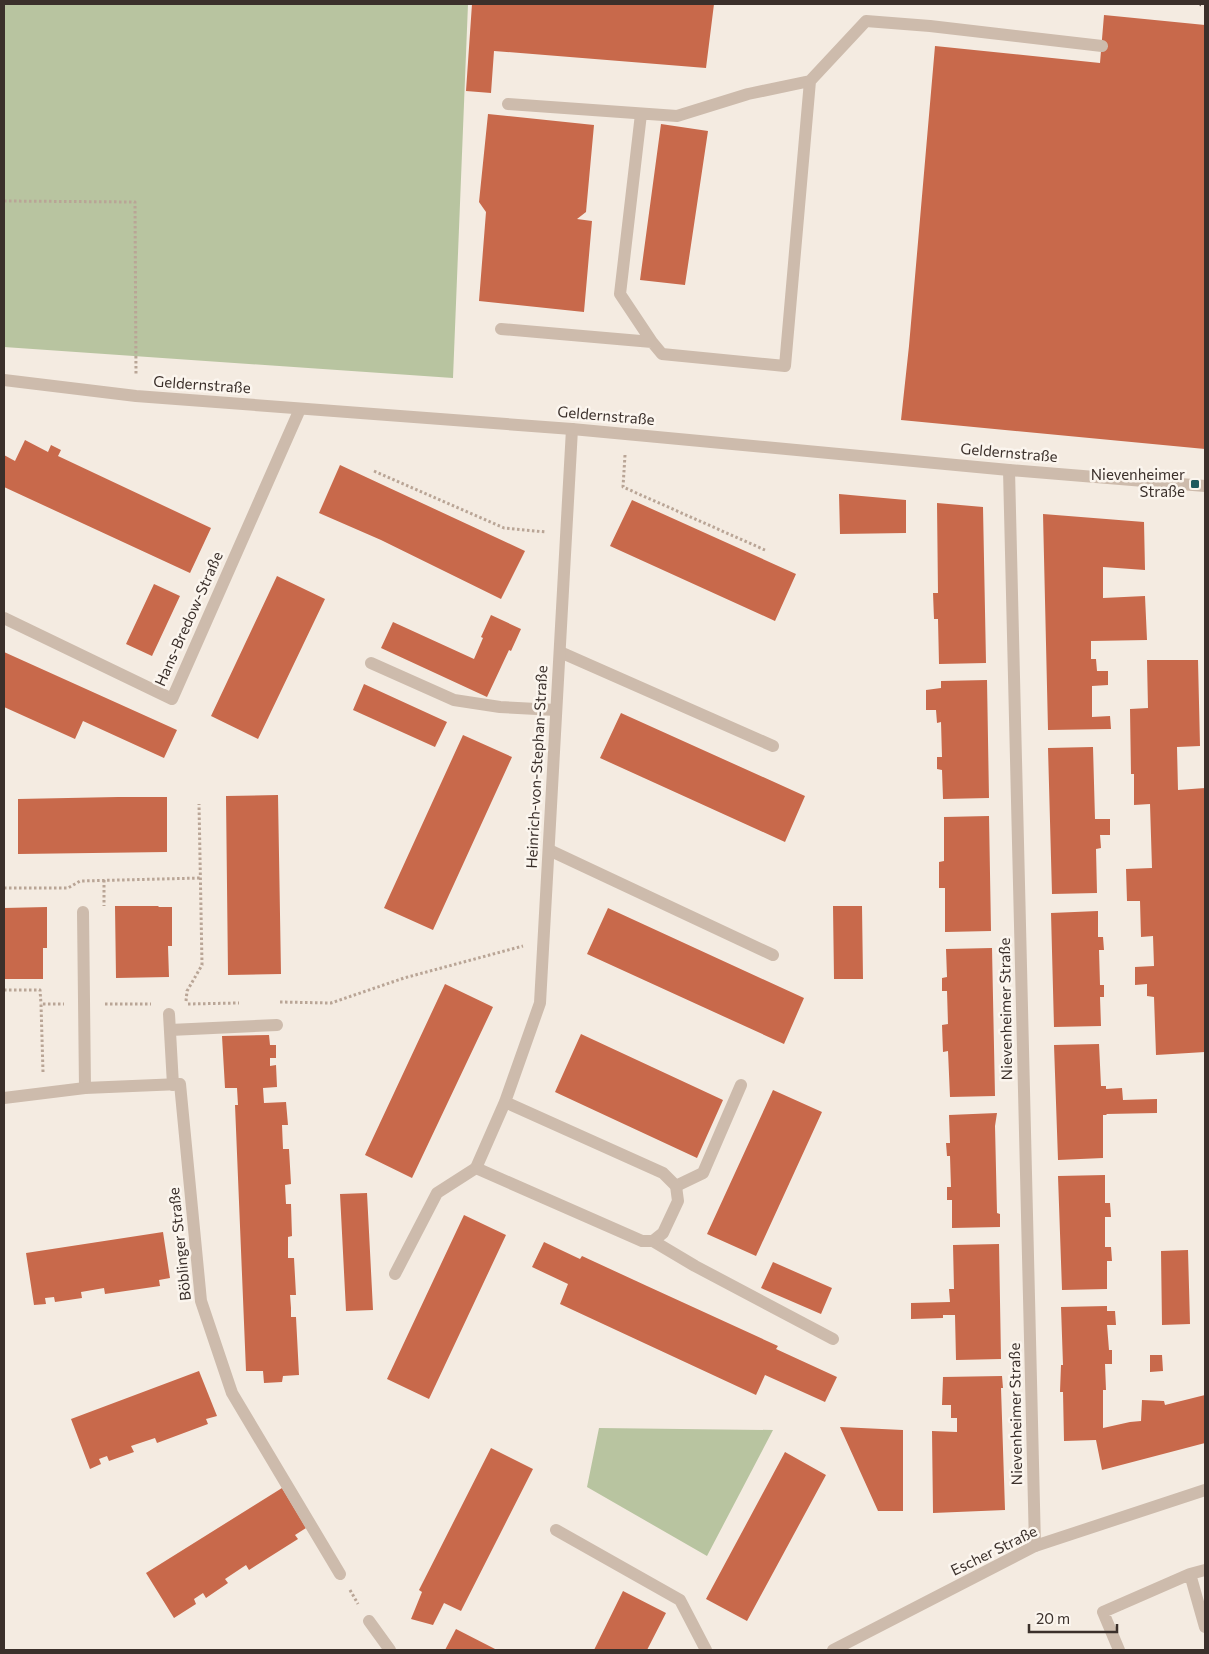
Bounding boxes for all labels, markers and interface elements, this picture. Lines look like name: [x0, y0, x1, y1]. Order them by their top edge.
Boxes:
street label: Geldernstraße: [153, 372, 251, 396]
street label: Geldernstraße: [557, 402, 656, 428]
street label: Geldernstraße: [960, 439, 1059, 465]
place label: Nievenheimer Straße: [1091, 465, 1185, 500]
marker: Nievenheimer Straße: [1189, 478, 1201, 490]
street label: Hans-Bredow-Straße: [150, 548, 226, 689]
street label: Heinrich-von-Stephan-Straße: [522, 665, 550, 869]
street label: Nievenheimer Straße: [995, 938, 1015, 1080]
street label: Böblinger Straße: [164, 1186, 194, 1302]
street label: Nievenheimer Straße: [1005, 1343, 1025, 1485]
street label: Escher Straße: [947, 1521, 1040, 1579]
scale bar: [1029, 1602, 1116, 1634]
text: 20 m: [1036, 1609, 1070, 1627]

